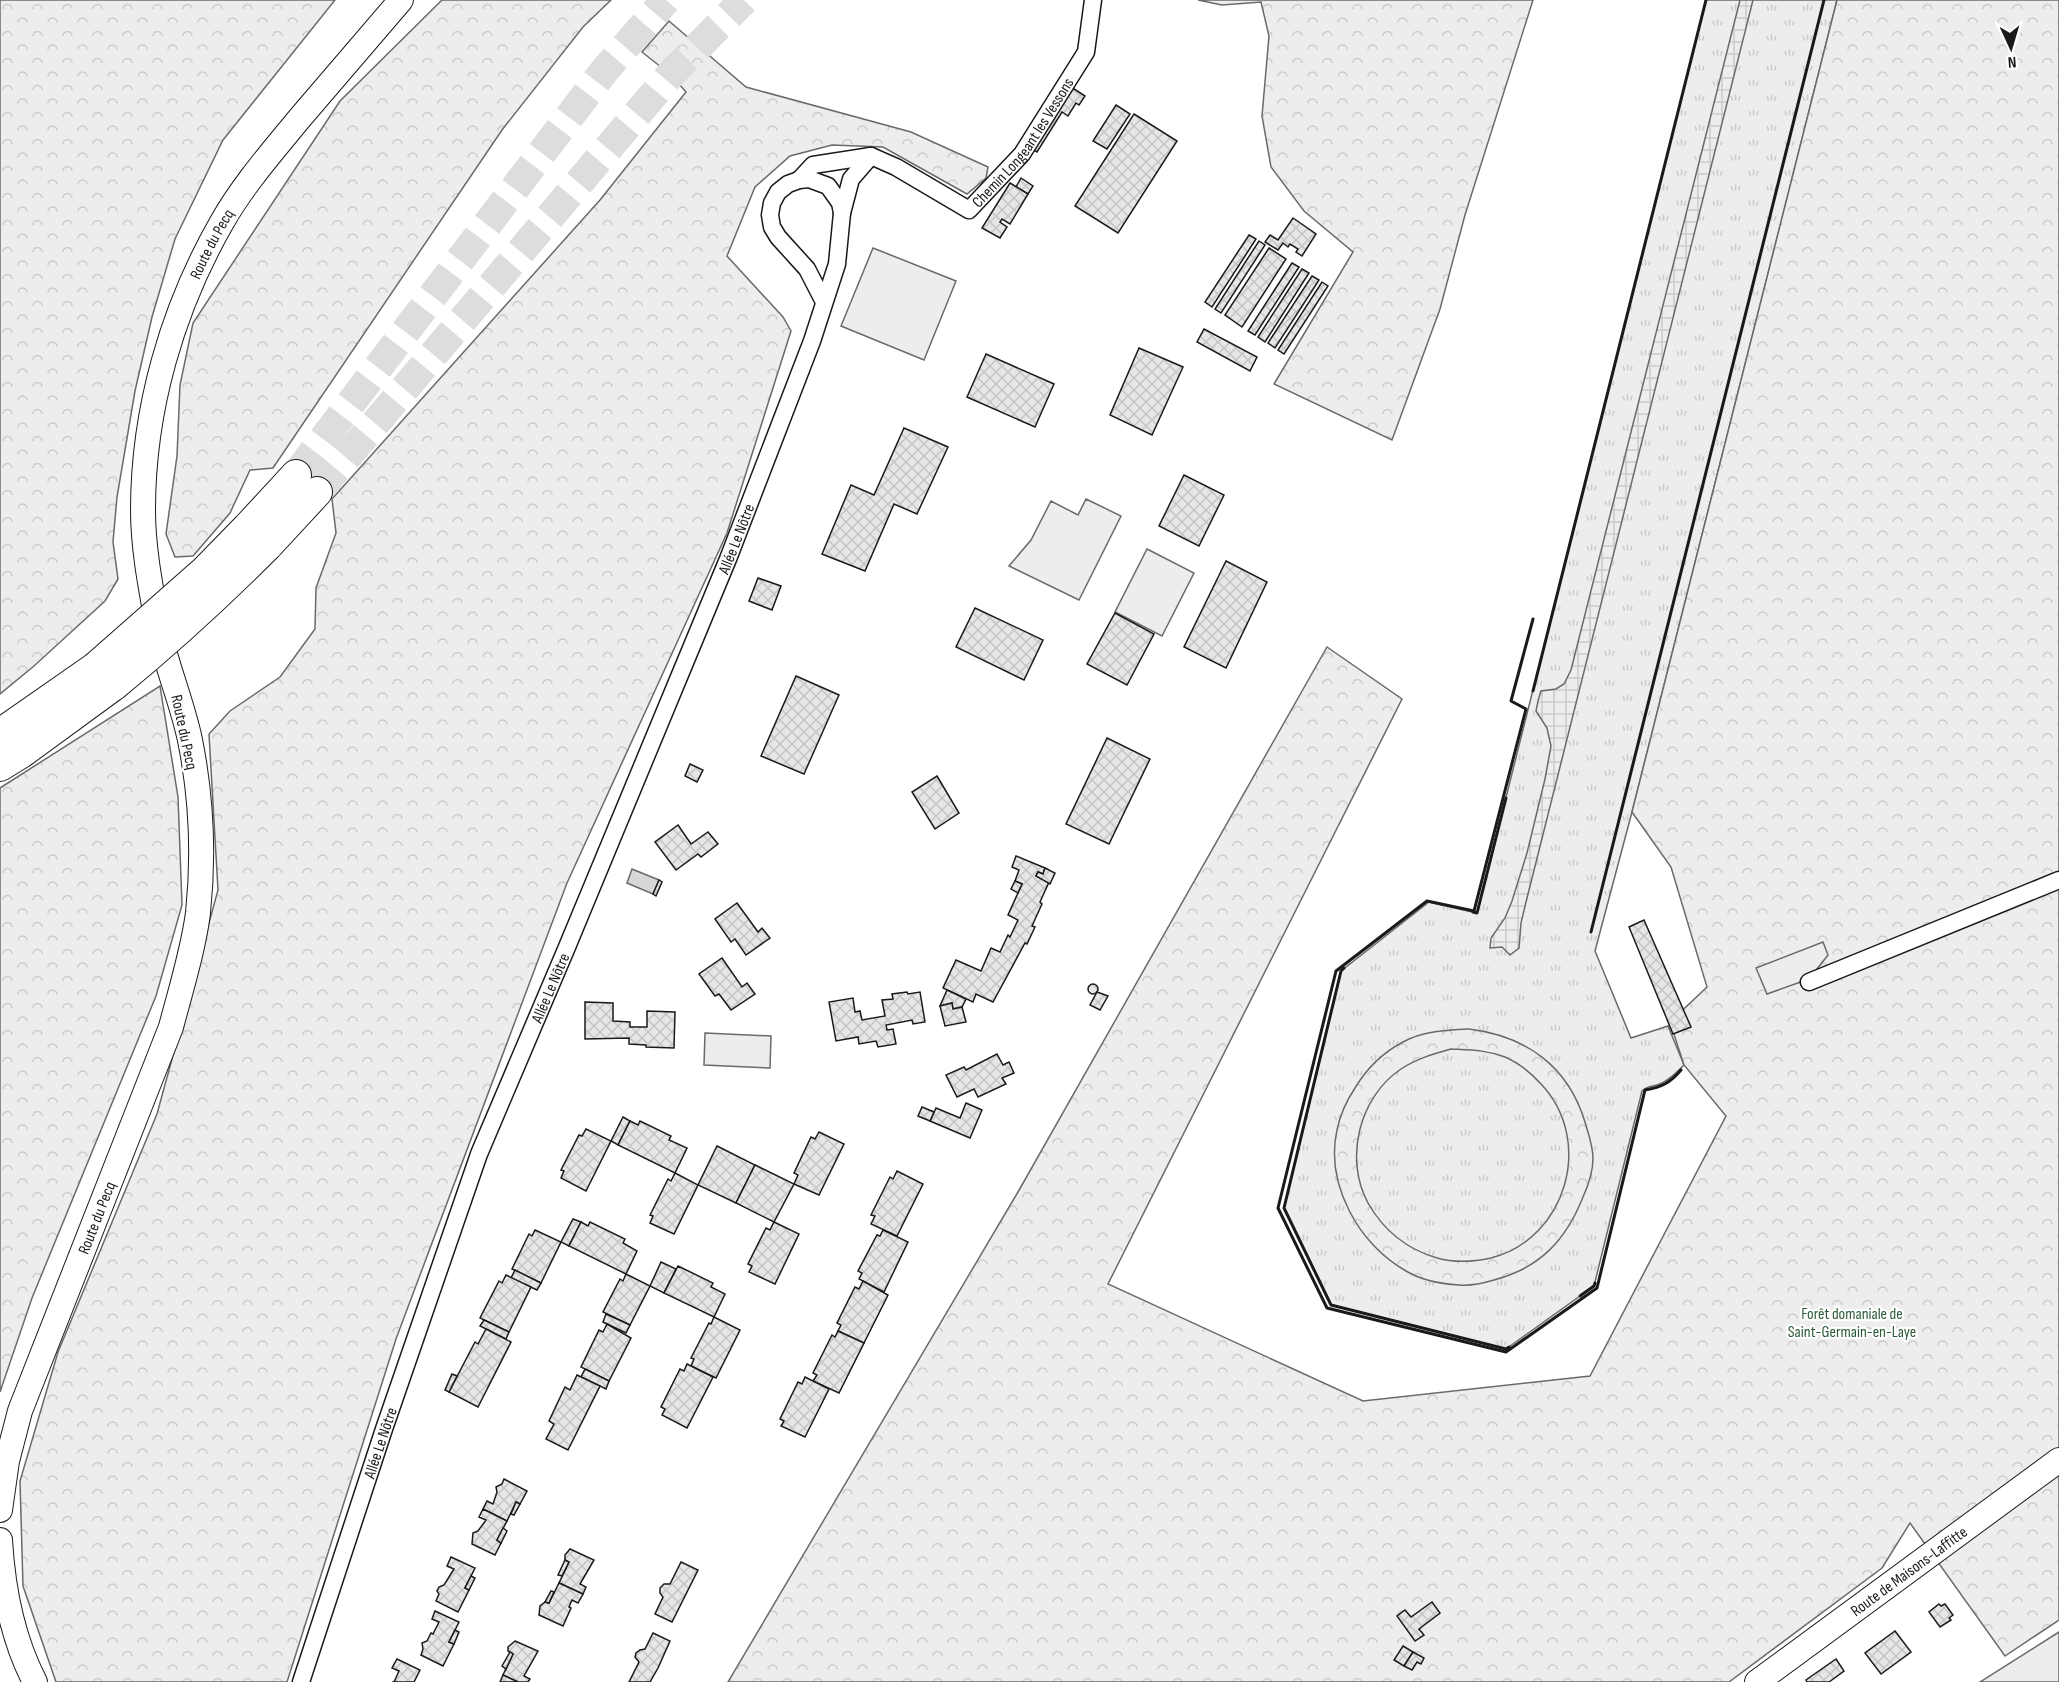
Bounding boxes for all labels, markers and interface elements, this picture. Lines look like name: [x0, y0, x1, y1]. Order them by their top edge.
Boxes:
north arrow: [1981, 18, 2041, 78]
text: N: [2007, 52, 2017, 71]
street label: Chemin Longeant les Vessons: [969, 75, 1079, 212]
street label: Route du Pecq: [186, 206, 238, 282]
street label: Allée Le Nôtre: [714, 501, 759, 578]
street label: Route du Pecq: [166, 693, 201, 772]
street label: Allée Le Nôtre: [528, 951, 574, 1027]
street label: Route du Pecq: [75, 1179, 120, 1257]
park label: Forêt domaniale de Saint-Germain-en-Laye: [1788, 1305, 1916, 1342]
street label: Allée Le Nôtre: [360, 1405, 402, 1482]
street label: Route de Maisons-Laffitte: [1847, 1523, 1971, 1621]

